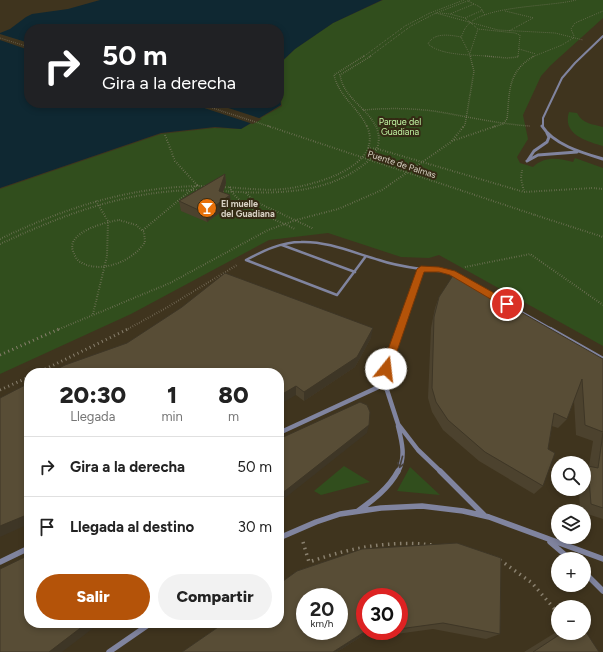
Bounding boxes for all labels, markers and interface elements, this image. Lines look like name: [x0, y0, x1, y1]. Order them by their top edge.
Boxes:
text: 50 m: [102, 38, 168, 72]
icon: right: [36, 40, 88, 92]
text: Gira a la derecha: [102, 72, 236, 94]
park label: Parque del Guadiana: [379, 116, 421, 137]
street label: Puente de Palmas: [366, 148, 438, 180]
bar icon: El muelle del Guadiana: [196, 197, 218, 219]
place label: El muelle del Guadiana: [221, 198, 275, 219]
pin: [490, 287, 524, 321]
icon: arrive: [496, 293, 518, 315]
position arrow: [365, 348, 407, 390]
text: 20:30: [59, 380, 126, 409]
text: 1: [167, 380, 177, 409]
text: 80: [218, 380, 249, 409]
text: Llegada: [70, 409, 115, 424]
text: min: [162, 409, 183, 424]
text: m: [228, 409, 239, 424]
icon: right: [36, 456, 58, 478]
one-way arrow: [397, 456, 404, 469]
map controls: [551, 456, 591, 640]
button: search: [551, 456, 591, 496]
text: Gira a la derecha: [70, 458, 185, 476]
text: 50 m: [237, 458, 272, 476]
button: layers: [551, 504, 591, 544]
icon: arrive: [36, 516, 58, 538]
text: Llegada al destino: [70, 518, 194, 536]
text: 30 m: [238, 518, 272, 536]
button: +: [551, 552, 591, 592]
button: Salir: [36, 574, 150, 620]
button: Compartir: [158, 574, 272, 620]
speed limit sign: 30: [356, 588, 408, 640]
text: 20: [310, 597, 334, 621]
button: −: [551, 600, 591, 640]
text: km/h: [311, 617, 333, 630]

